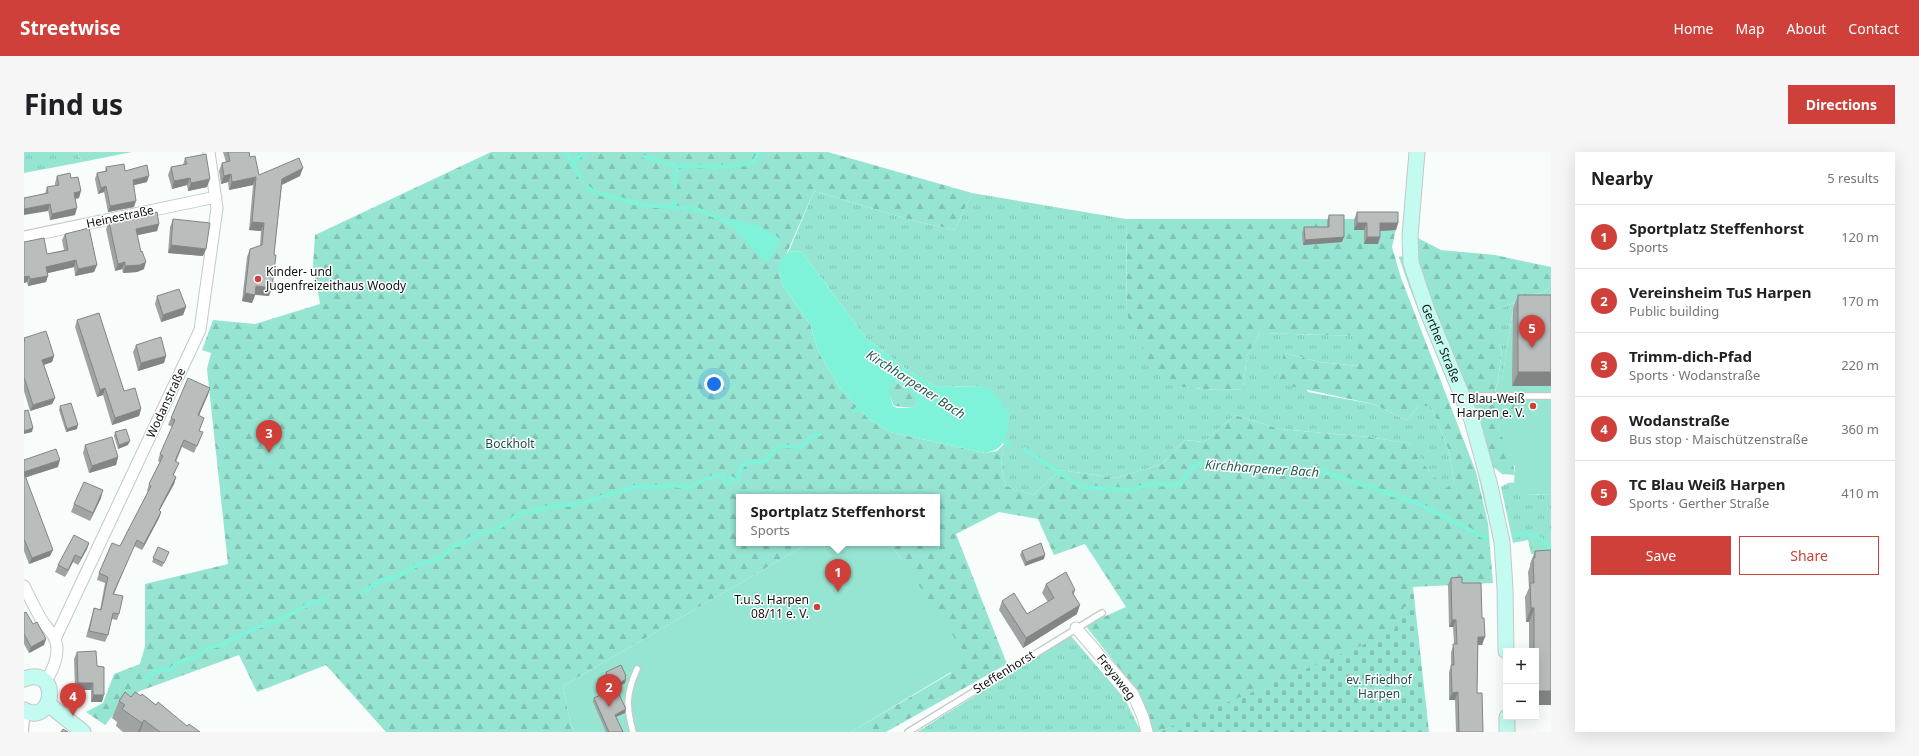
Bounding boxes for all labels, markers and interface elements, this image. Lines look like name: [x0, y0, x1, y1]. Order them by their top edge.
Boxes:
text: Streetwise: [20, 15, 121, 41]
text: Home: [1674, 19, 1713, 38]
text: Map: [1735, 19, 1765, 38]
text: About: [1787, 19, 1826, 38]
text: Contact: [1848, 19, 1899, 38]
text: Find us: [24, 85, 123, 123]
button: Directions: [1788, 85, 1895, 124]
text: Nearby: [1591, 167, 1653, 190]
text: 5 results: [1827, 169, 1879, 187]
street label: Heinestraße: [84, 201, 156, 232]
text: Sportplatz Steffenhorst: [1629, 218, 1804, 238]
text: 1: [1600, 228, 1608, 246]
text: 120 m: [1841, 228, 1879, 246]
text: Sports: [1629, 238, 1668, 256]
place label: Kinder- und Jugenfreizeithaus Woody: [265, 263, 407, 294]
marker: Kinder- und Jugenfreizeithaus Woody: [253, 274, 263, 284]
text: Vereinsheim TuS Harpen: [1629, 282, 1811, 302]
text: 2: [1600, 292, 1608, 310]
text: 170 m: [1841, 292, 1879, 310]
street label: Gerther Straße: [1418, 302, 1465, 385]
text: Public building: [1629, 302, 1719, 320]
pin: 5: [1519, 315, 1545, 348]
water label: Kirchharpener Bach: [863, 345, 969, 423]
text: Trimm-dich-Pfad: [1629, 346, 1752, 366]
text: 3: [1600, 356, 1608, 374]
text: 220 m: [1841, 356, 1879, 374]
street label: Wodanstraße: [142, 365, 189, 441]
text: Sports · Wodanstraße: [1629, 366, 1760, 384]
your location: [704, 374, 724, 394]
place label: TC Blau-Weiß Harpen e. V.: [1451, 390, 1525, 421]
marker: TC Blau-Weiß Harpen e. V.: [1528, 401, 1538, 411]
text: Wodanstraße: [1629, 410, 1730, 430]
pin: 3: [256, 420, 282, 453]
text: 4: [1600, 420, 1608, 438]
text: 360 m: [1841, 420, 1879, 438]
text: Bus stop · Maischützenstraße: [1629, 430, 1808, 448]
park label: Bockholt: [485, 435, 535, 452]
water label: Kirchharpener Bach: [1204, 455, 1320, 481]
text: TC Blau Weiß Harpen: [1629, 474, 1785, 494]
text: 5: [1600, 484, 1608, 502]
text: 410 m: [1841, 484, 1879, 502]
popup: [736, 494, 940, 546]
text: Sports · Gerther Straße: [1629, 494, 1769, 512]
text: Sportplatz Steffenhorst: [751, 501, 925, 521]
text: Sports: [751, 521, 790, 539]
button: Save: [1591, 536, 1731, 575]
button: Share: [1739, 536, 1879, 575]
pin: 1: [825, 559, 851, 592]
place label: T.u.S. Harpen 08/11 e. V.: [734, 591, 809, 622]
marker: T.u.S. Harpen 08/11 e. V.: [812, 602, 822, 612]
street label: Steffenhorst: [970, 646, 1038, 697]
map controls: [1503, 648, 1539, 720]
button: +: [1503, 648, 1539, 684]
street label: Freyaweg: [1093, 650, 1140, 703]
park label: ev. Friedhof Harpen: [1346, 671, 1413, 702]
pin: 2: [596, 674, 622, 707]
pin: 4: [60, 683, 86, 716]
button: −: [1503, 684, 1539, 720]

